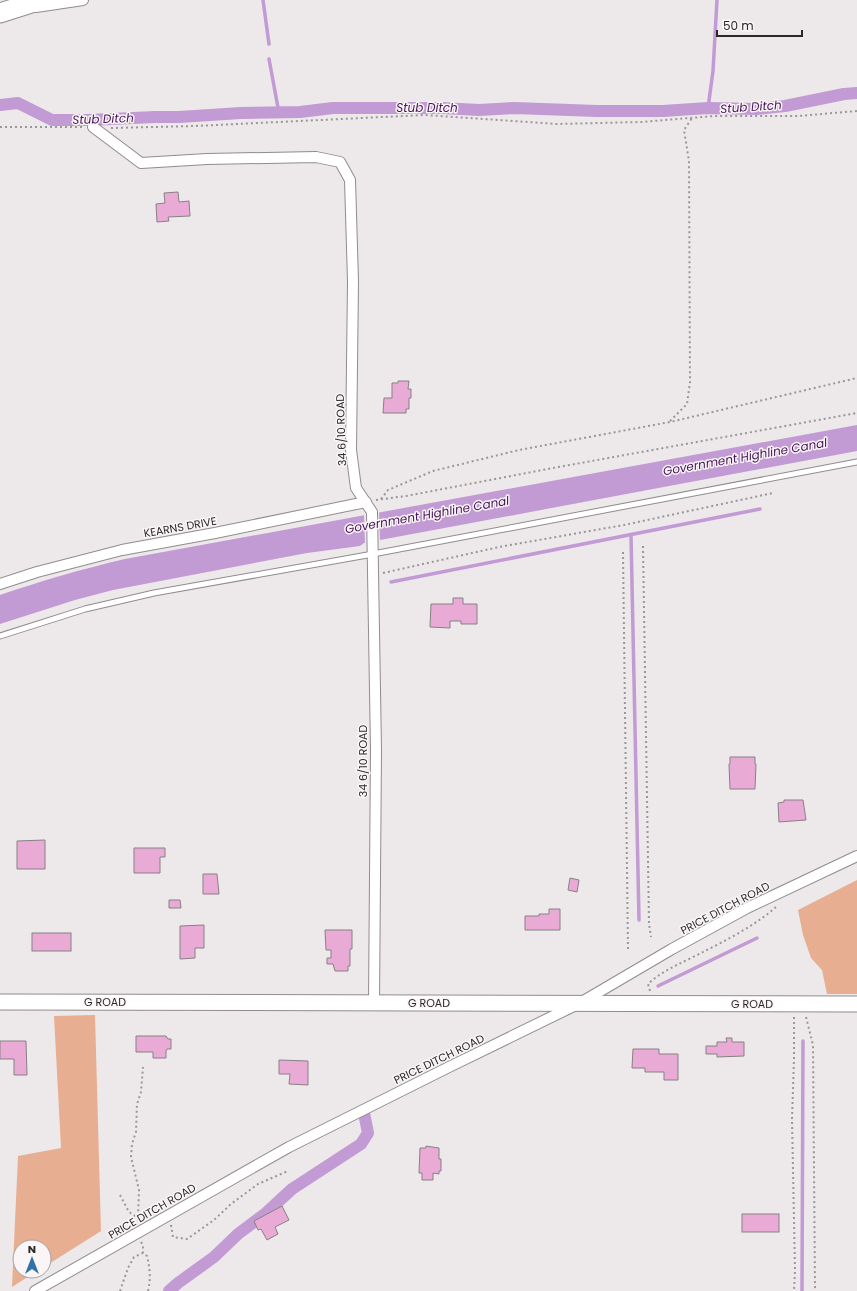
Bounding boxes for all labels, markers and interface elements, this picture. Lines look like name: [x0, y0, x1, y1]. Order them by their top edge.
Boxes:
scale bar: [717, 12, 802, 38]
text: 50 m: [723, 17, 754, 34]
water label: Stub Ditch: [720, 96, 782, 117]
water label: Stub Ditch: [396, 99, 458, 116]
water label: Stub Ditch: [72, 109, 134, 128]
street label: 34 6/10 ROAD: [332, 393, 350, 466]
water label: Government Highline Canal: [661, 434, 828, 479]
water label: Government Highline Canal: [343, 492, 510, 537]
street label: KEARNS DRIVE: [142, 513, 218, 541]
street label: 34 6/10 ROAD: [355, 725, 371, 797]
street label: PRICE DITCH ROAD: [678, 878, 773, 938]
street label: G ROAD: [84, 994, 126, 1010]
street label: G ROAD: [408, 995, 450, 1011]
street label: G ROAD: [731, 996, 773, 1012]
street label: PRICE DITCH ROAD: [391, 1030, 487, 1088]
street label: PRICE DITCH ROAD: [105, 1179, 199, 1243]
north arrow: [12, 1239, 52, 1279]
text: N: [28, 1241, 36, 1257]

